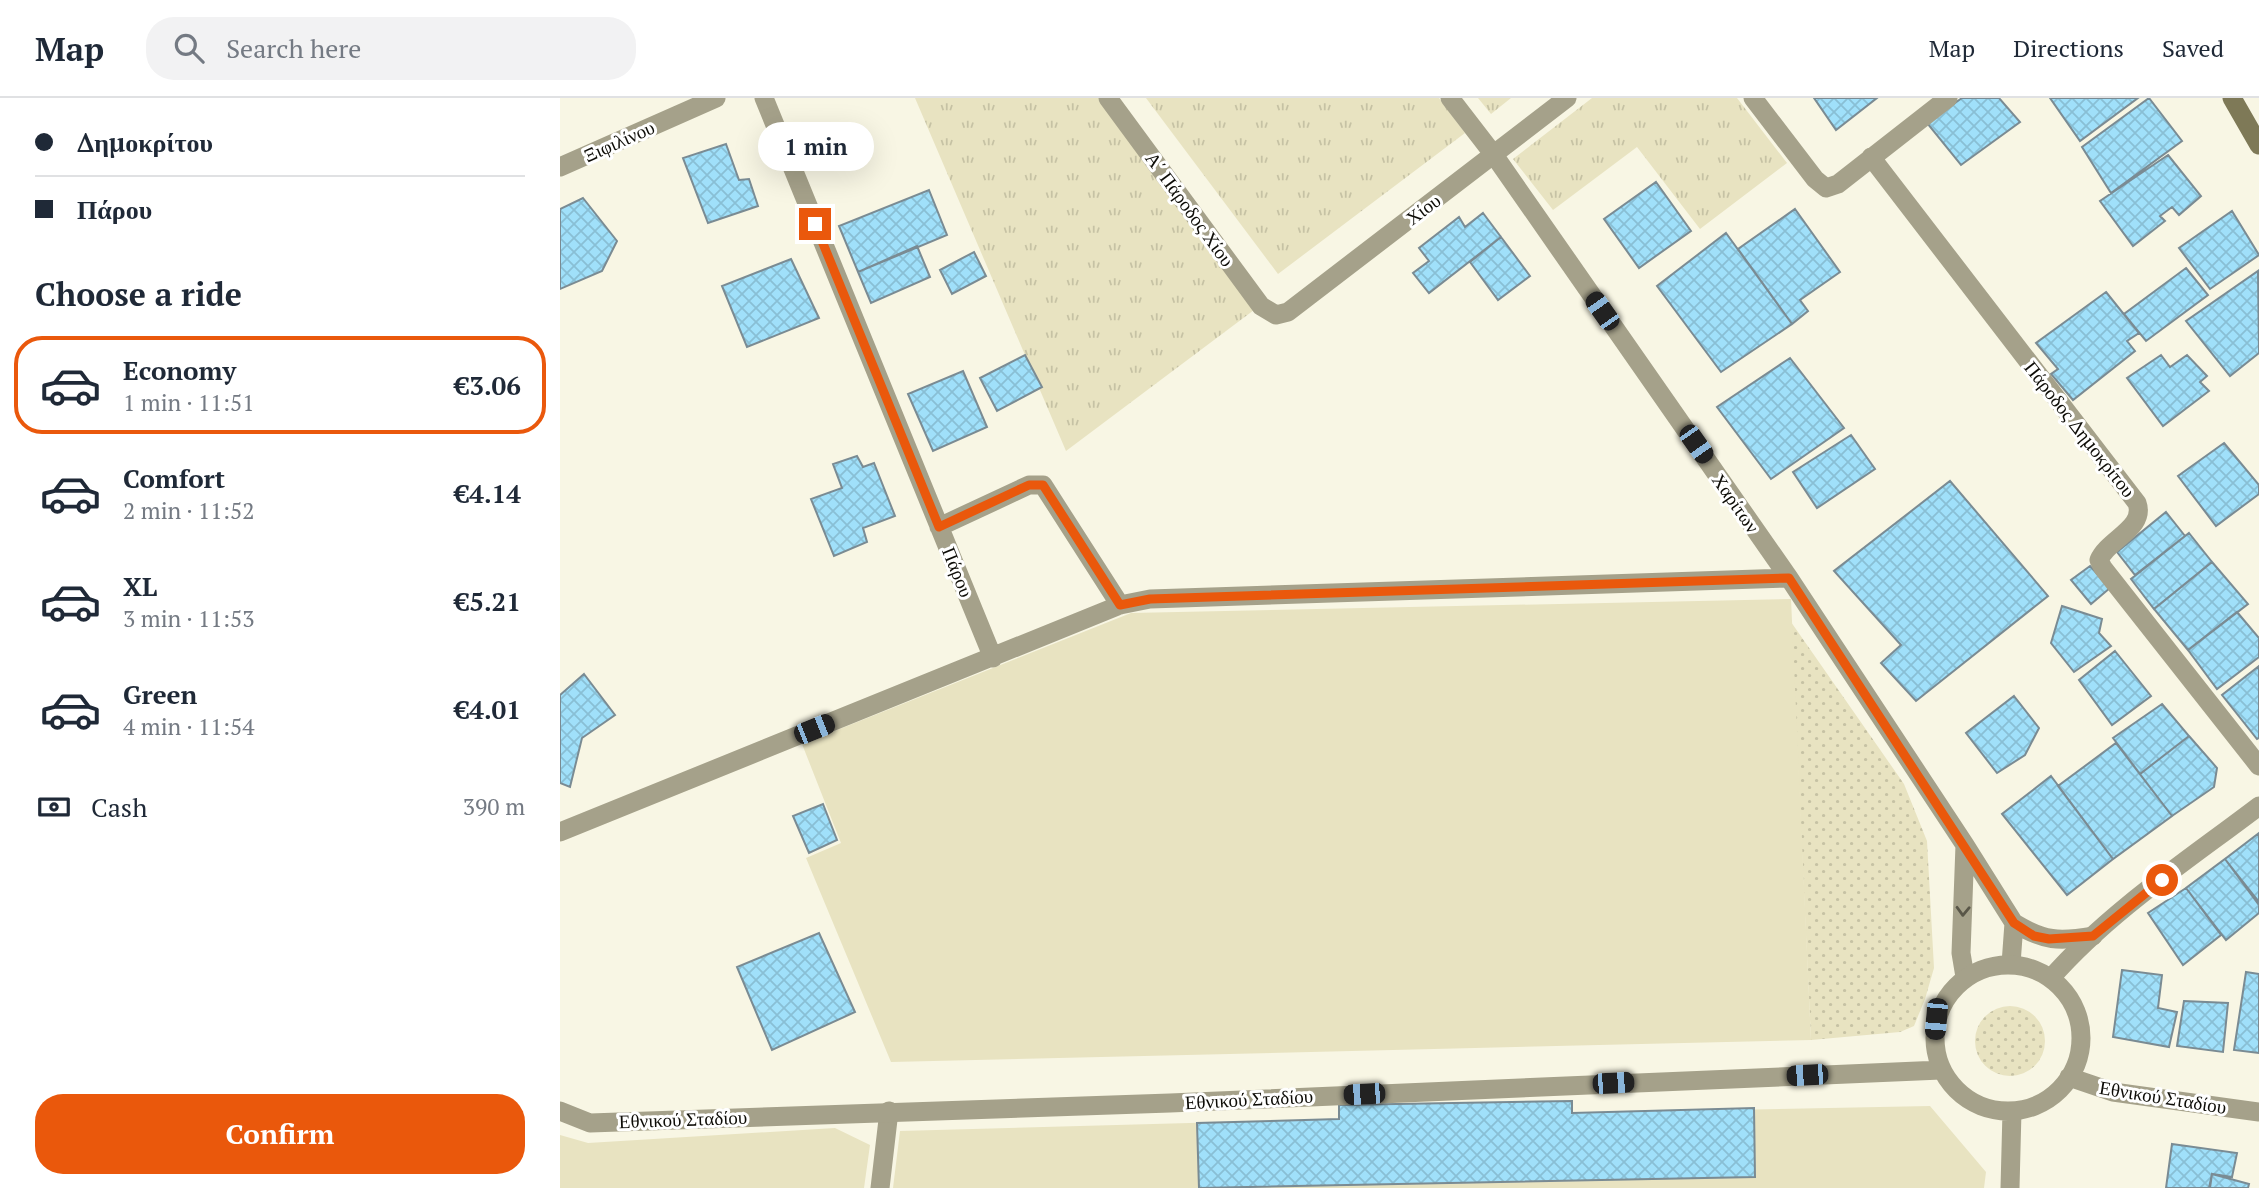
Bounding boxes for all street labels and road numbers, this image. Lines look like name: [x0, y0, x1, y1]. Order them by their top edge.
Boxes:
street label: Ξιφιλίνου: [579, 114, 658, 167]
street label: Α΄ Πάροδος Χίου: [1140, 146, 1240, 271]
street label: Χίου: [1400, 187, 1445, 230]
street label: Πάροδος Δημοκρίτου: [2019, 355, 2142, 502]
street label: Χαρίτων: [1707, 468, 1766, 538]
street label: Πάρου: [937, 543, 980, 601]
street label: Εθνικού Σταδίου: [2098, 1074, 2228, 1119]
street label: Εθνικού Σταδίου: [1184, 1083, 1314, 1114]
street label: Εθνικού Σταδίου: [618, 1104, 748, 1133]

